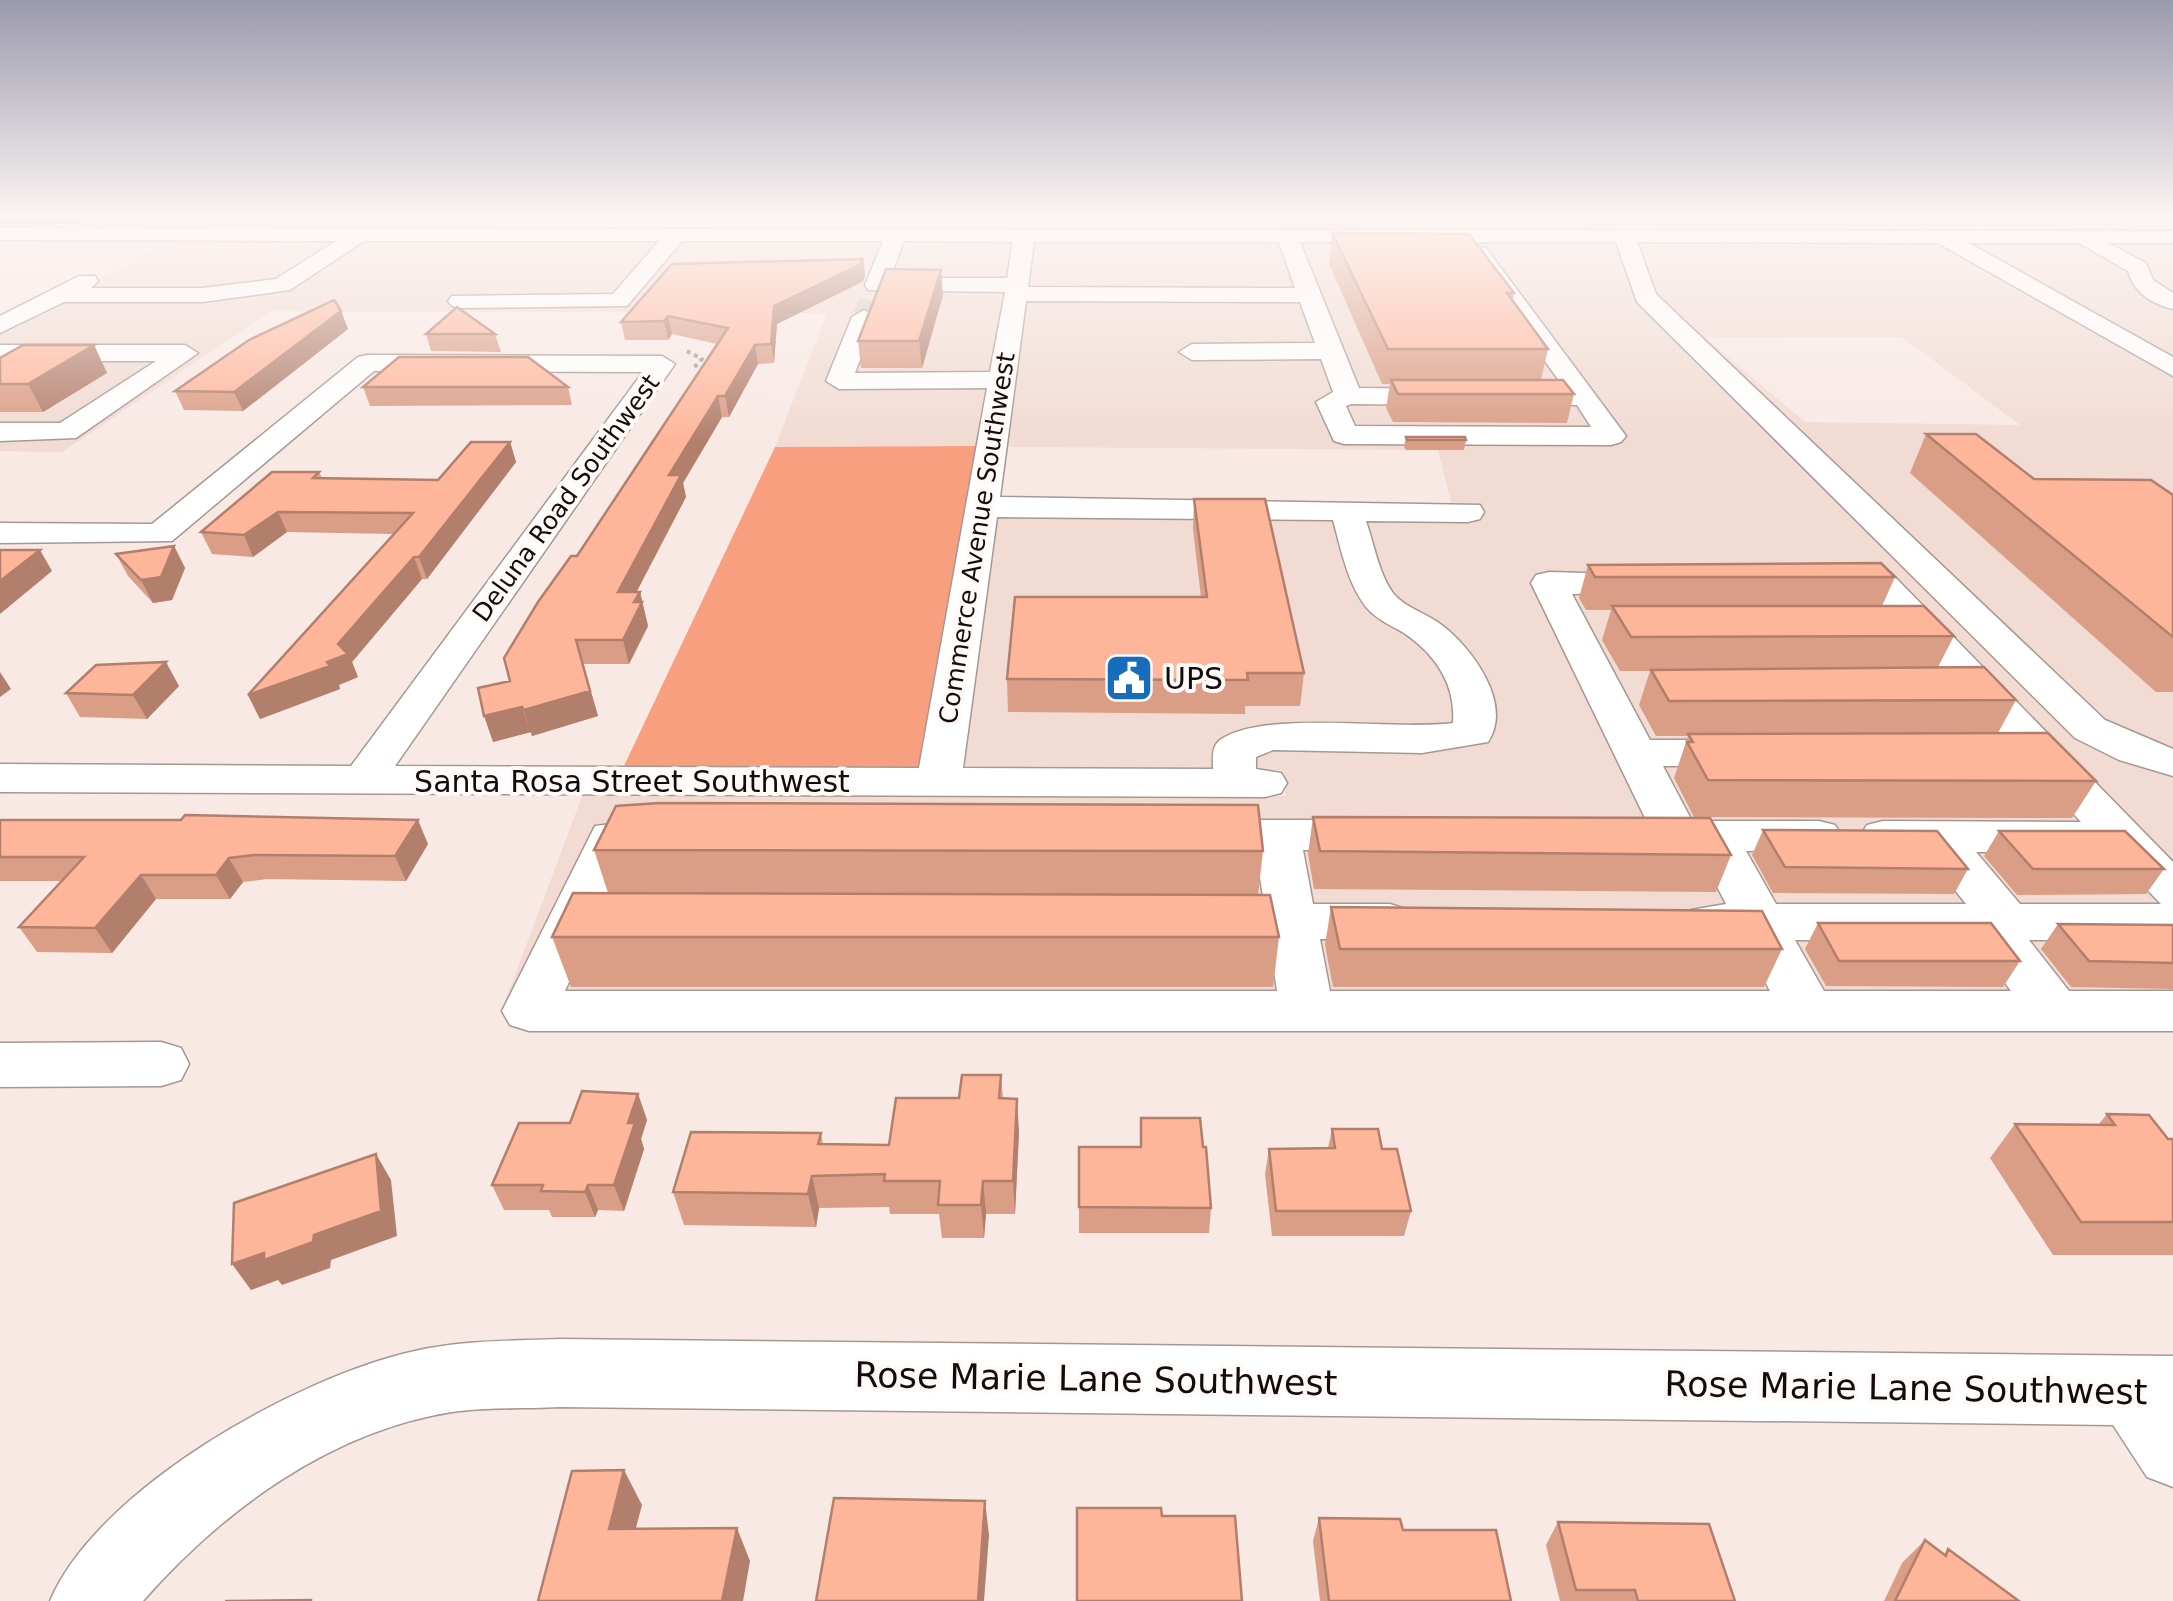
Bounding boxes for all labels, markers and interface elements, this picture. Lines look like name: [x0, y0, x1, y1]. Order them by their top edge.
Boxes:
street label: Commerce Avenue Southwest: [933, 350, 1021, 726]
street label: Deluna Road Southwest: [467, 369, 666, 627]
public building icon: UPS: [1103, 652, 1155, 704]
place label: UPS: [1164, 661, 1223, 696]
street label: Santa Rosa Street Southwest: [414, 764, 850, 799]
street label: Rose Marie Lane Southwest: [854, 1355, 1338, 1403]
street label: Rose Marie Lane Southwest: [1664, 1364, 2148, 1412]

